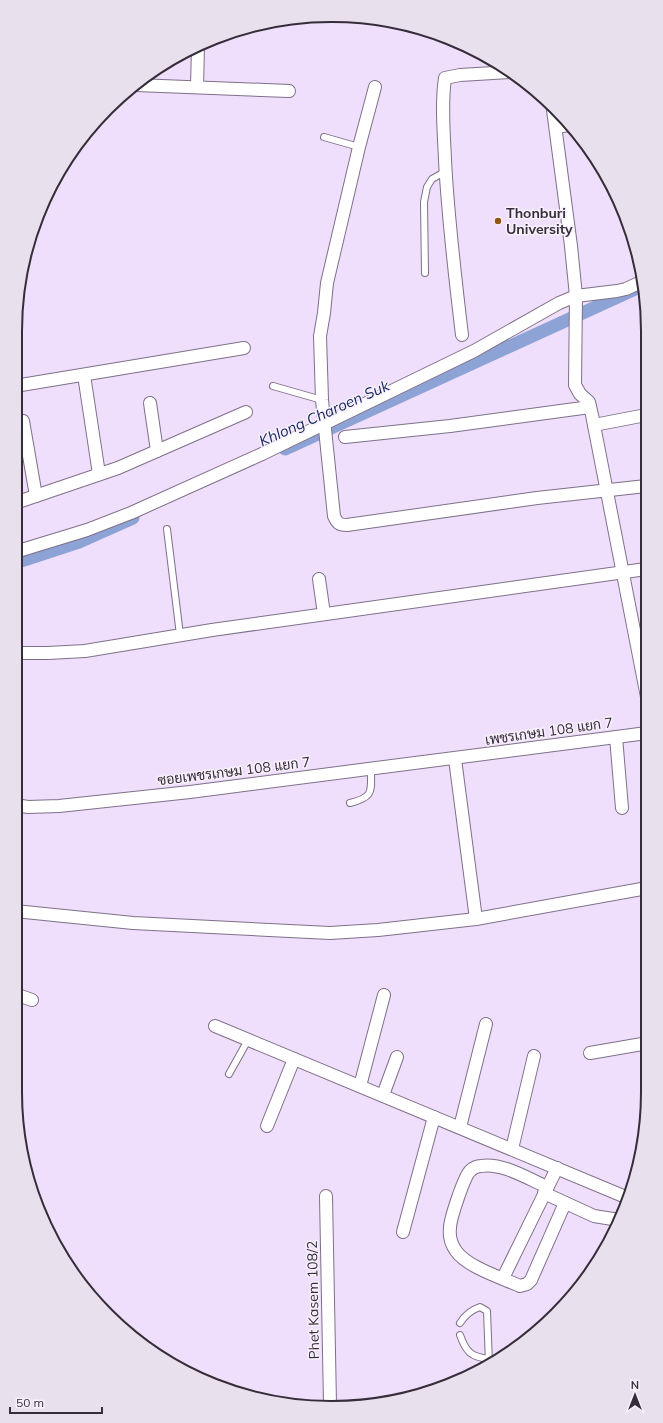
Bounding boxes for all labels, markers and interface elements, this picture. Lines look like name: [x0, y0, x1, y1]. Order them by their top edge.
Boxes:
place label: Thonburi University: [506, 204, 573, 238]
marker: Thonburi University: [493, 216, 503, 226]
water label: Khlong Charoen Suk: [256, 375, 393, 450]
street label: เพชรเกษม 108 แยก 7: [484, 713, 614, 749]
street label: ซอยเพชรเกษม 108 แยก 7: [157, 753, 311, 789]
street label: Phet Kasem 108/2: [303, 1240, 323, 1360]
north arrow: [615, 1375, 655, 1415]
text: N: [631, 1378, 639, 1392]
scale bar: [10, 1389, 102, 1415]
text: 50 m: [16, 1395, 44, 1410]

